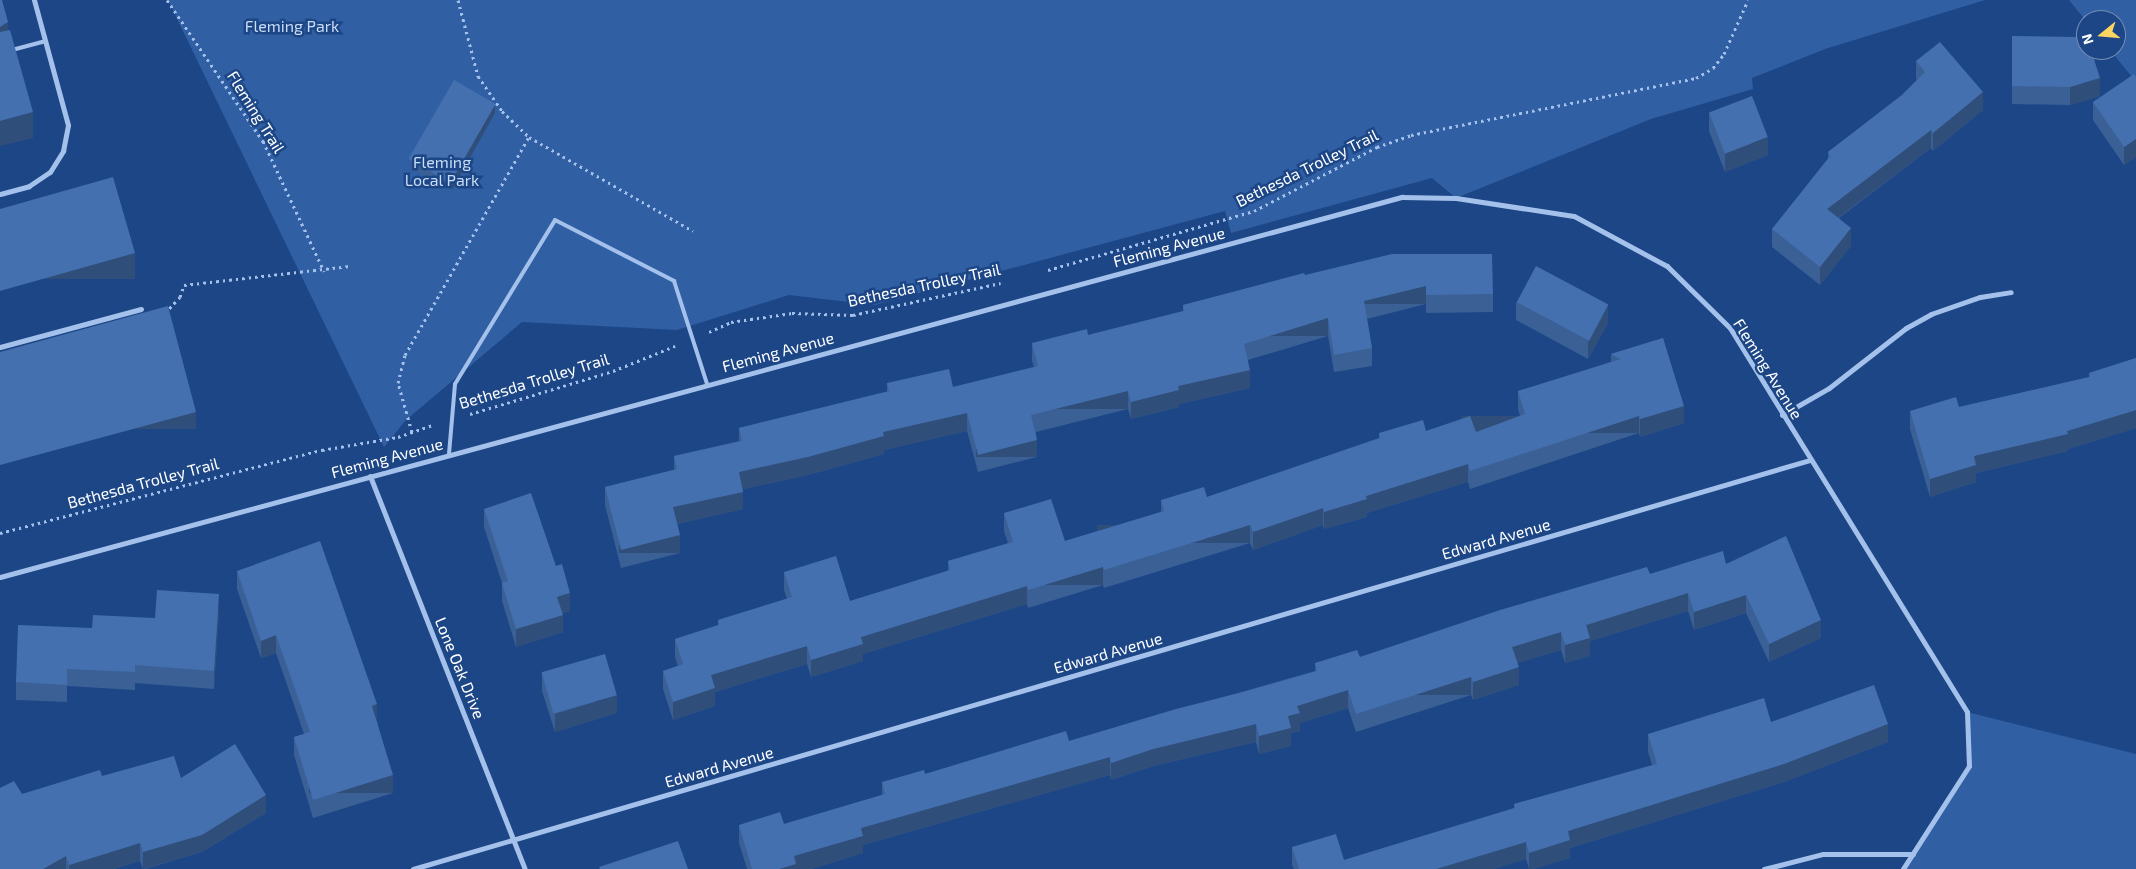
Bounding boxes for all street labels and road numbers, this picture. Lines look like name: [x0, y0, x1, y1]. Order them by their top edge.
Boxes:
street label: Fleming Trail: [223, 67, 289, 157]
street label: Bethesda Trolley Trail: [1232, 125, 1382, 211]
street label: Fleming Avenue: [1111, 223, 1227, 271]
street label: Bethesda Trolley Trail: [845, 259, 1003, 311]
street label: Fleming Avenue: [1729, 315, 1807, 423]
street label: Fleming Avenue: [720, 328, 836, 376]
street label: Bethesda Trolley Trail: [456, 349, 612, 413]
street label: Fleming Avenue: [329, 434, 445, 482]
street label: Bethesda Trolley Trail: [65, 453, 221, 513]
street label: Edward Avenue: [1439, 514, 1553, 564]
street label: Lone Oak Drive: [431, 614, 489, 722]
street label: Edward Avenue: [1051, 628, 1165, 678]
street label: Edward Avenue: [662, 742, 776, 792]

